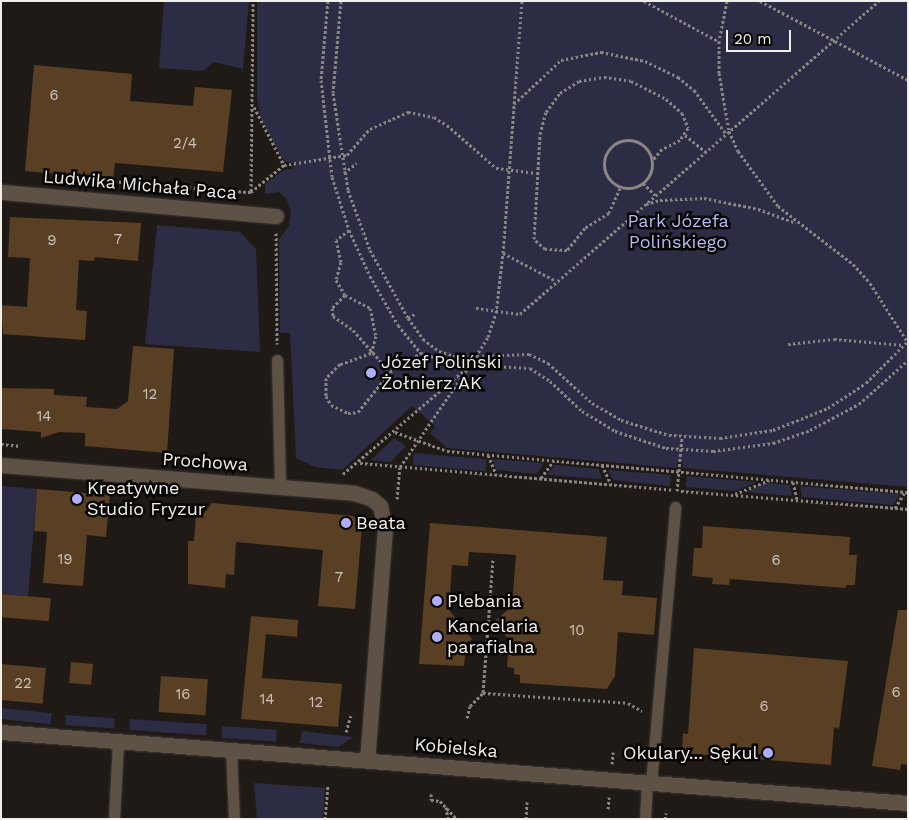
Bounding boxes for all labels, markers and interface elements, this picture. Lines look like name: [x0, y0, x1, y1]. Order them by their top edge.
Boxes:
scale bar: [729, 20, 794, 52]
text: 20 m: [734, 30, 772, 48]
house number: 6: [49, 87, 59, 105]
house number: 2/4: [173, 135, 197, 153]
street label: Ludwika Michała Paca: [42, 166, 238, 204]
park label: Park Józefa Polińskiego: [627, 211, 729, 253]
house number: 7: [114, 231, 122, 249]
house number: 9: [47, 232, 57, 250]
place label: Józef Poliński Żołnierz AK: [381, 352, 502, 394]
marker: Józef Poliński Żołnierz AK: [365, 367, 377, 379]
house number: 12: [143, 386, 157, 404]
house number: 14: [36, 408, 52, 426]
street label: Prochowa: [162, 448, 248, 476]
place label: Kreatywne Studio Fryzur: [87, 478, 205, 520]
marker: Kreatywne Studio Fryzur: [71, 493, 83, 505]
place label: Beata: [356, 512, 406, 534]
marker: Beata: [340, 517, 352, 529]
house number: 19: [57, 551, 73, 569]
house number: 6: [771, 552, 781, 570]
house number: 7: [335, 569, 343, 587]
place label: Plebania: [447, 590, 521, 612]
marker: Plebania: [431, 595, 443, 607]
place label: Kancelaria parafialna: [447, 616, 538, 659]
house number: 10: [569, 622, 585, 640]
marker: Kancelaria parafialna: [431, 631, 443, 643]
house number: 22: [14, 675, 32, 693]
house number: 6: [891, 684, 901, 702]
house number: 16: [176, 686, 190, 704]
house number: 14: [259, 691, 275, 709]
house number: 12: [309, 694, 323, 712]
house number: 6: [759, 698, 769, 716]
street label: Kobielska: [413, 734, 499, 762]
place label: Okulary... Sękul: [623, 742, 758, 764]
marker: Okulary... Sękul: [762, 747, 774, 759]

